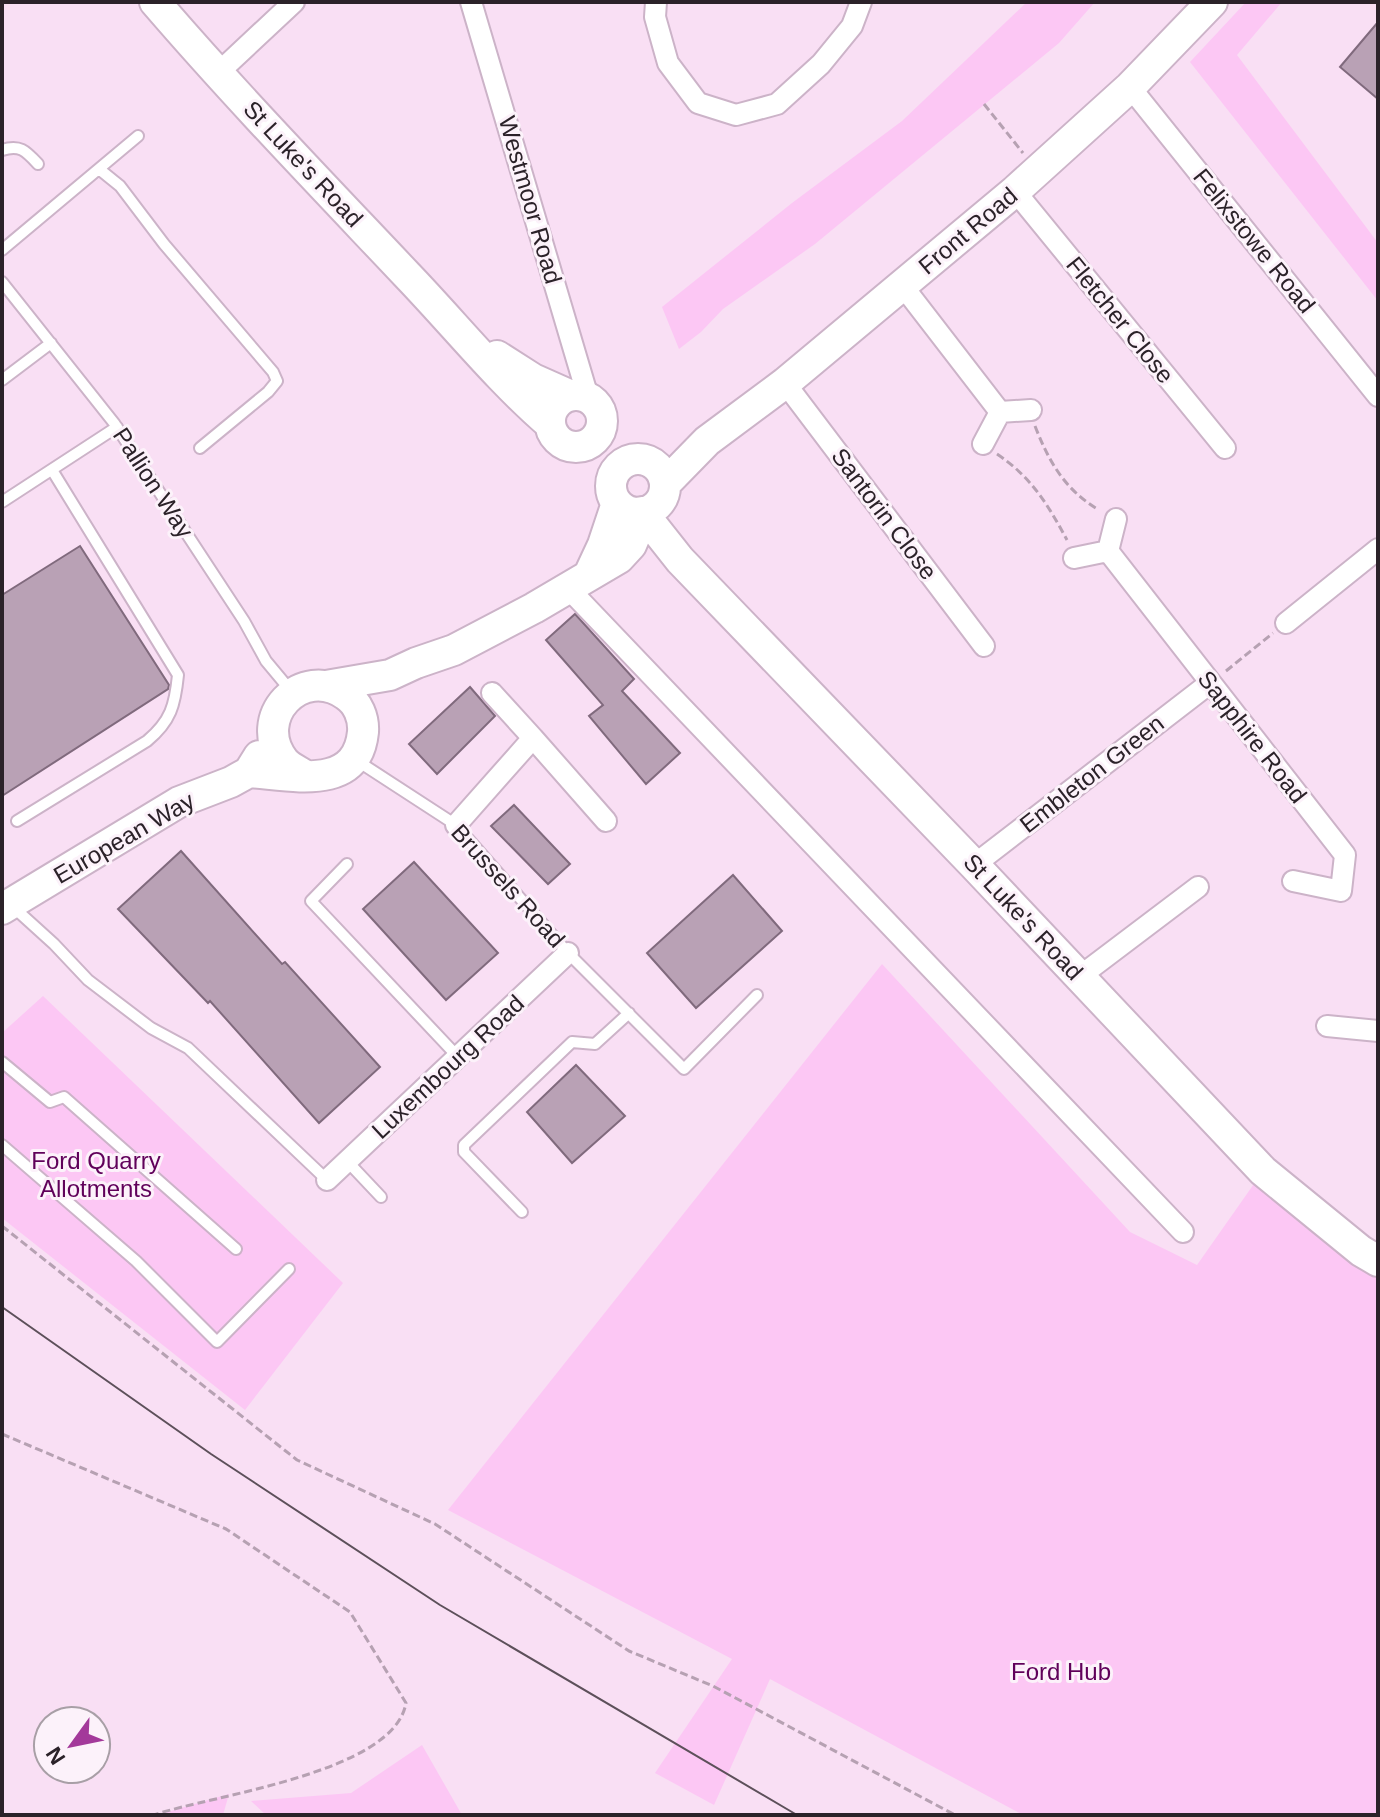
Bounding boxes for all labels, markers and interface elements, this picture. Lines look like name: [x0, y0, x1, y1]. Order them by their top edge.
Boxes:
street label: St Luke's Road: [238, 95, 368, 232]
street label: Westmoor Road: [494, 113, 567, 287]
street label: Felixstowe Road: [1188, 163, 1321, 318]
street label: Front Road: [913, 182, 1022, 280]
street label: Fletcher Close: [1061, 251, 1180, 388]
street label: Pallion Way: [108, 423, 199, 543]
street label: Santorin Close: [826, 443, 943, 585]
street label: Sapphire Road: [1192, 665, 1312, 808]
street label: Embleton Green: [1015, 709, 1169, 838]
street label: European Way: [49, 786, 199, 889]
street label: Brussels Road: [446, 819, 571, 953]
street label: St Luke's Road: [958, 848, 1088, 985]
street label: Luxembourg Road: [366, 989, 529, 1144]
park label: Ford Quarry Allotments: [31, 1147, 161, 1202]
park label: Ford Hub: [1011, 1658, 1111, 1685]
north arrow: [32, 1705, 112, 1785]
text: N: [41, 1742, 70, 1769]

